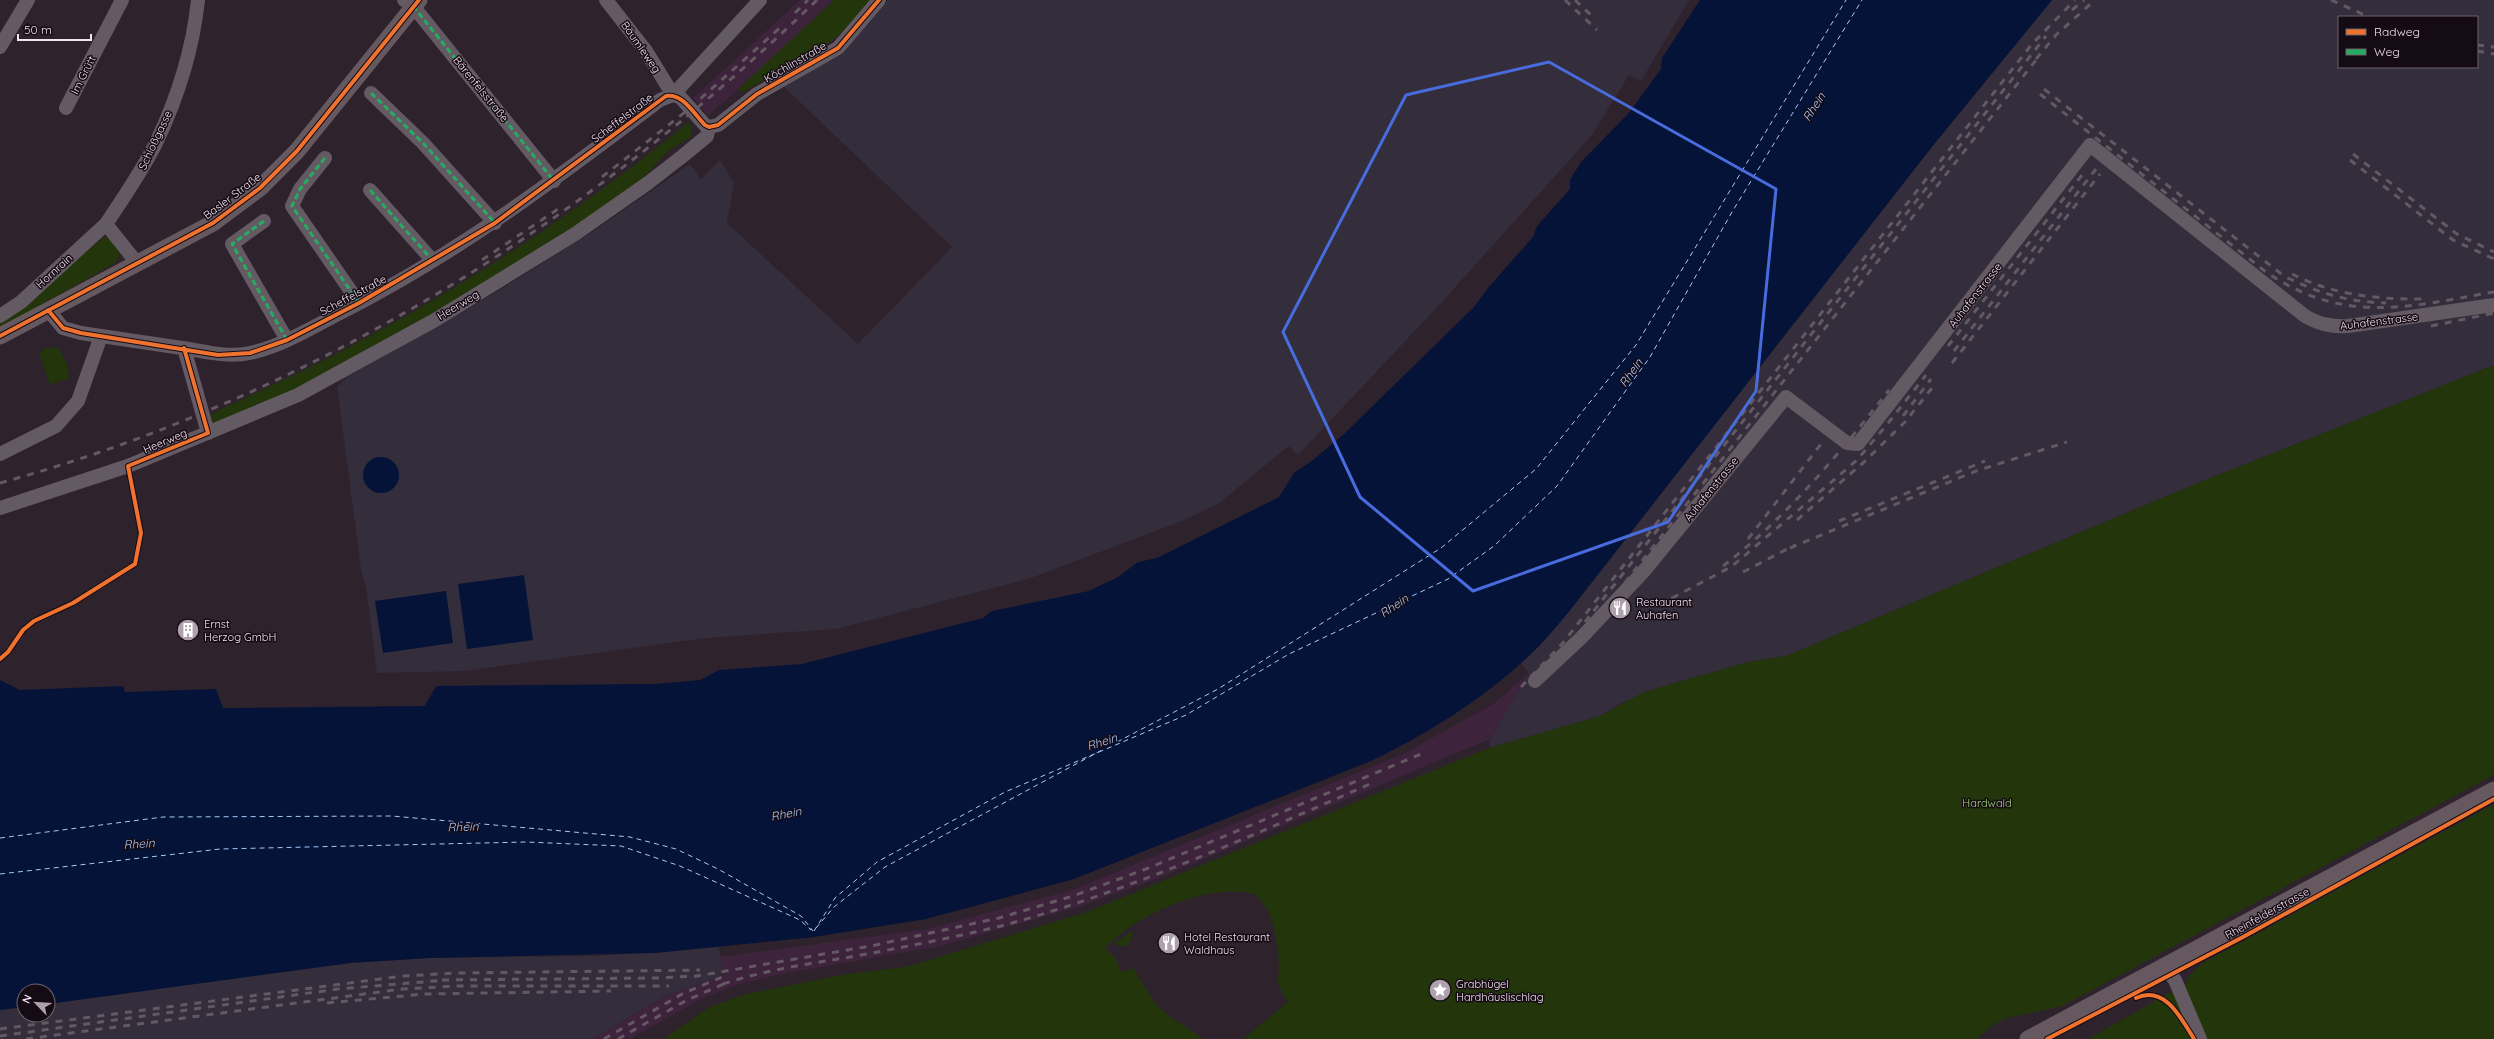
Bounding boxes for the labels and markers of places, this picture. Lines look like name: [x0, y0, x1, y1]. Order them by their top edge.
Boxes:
restaurant icon: Restaurant Auhafen: [1607, 595, 1633, 621]
place label: Restaurant Auhafen: [1636, 595, 1692, 622]
building icon: Ernst Herzog GmbH: [175, 617, 201, 643]
place label: Ernst Herzog GmbH: [204, 617, 276, 644]
restaurant icon: Hotel Restaurant Waldhaus: [1156, 930, 1182, 956]
place label: Hotel Restaurant Waldhaus: [1184, 930, 1270, 957]
place icon: Grabhügel Hardhäuslischlag: [1427, 977, 1453, 1003]
place label: Grabhügel Hardhäuslischlag: [1456, 977, 1544, 1004]

